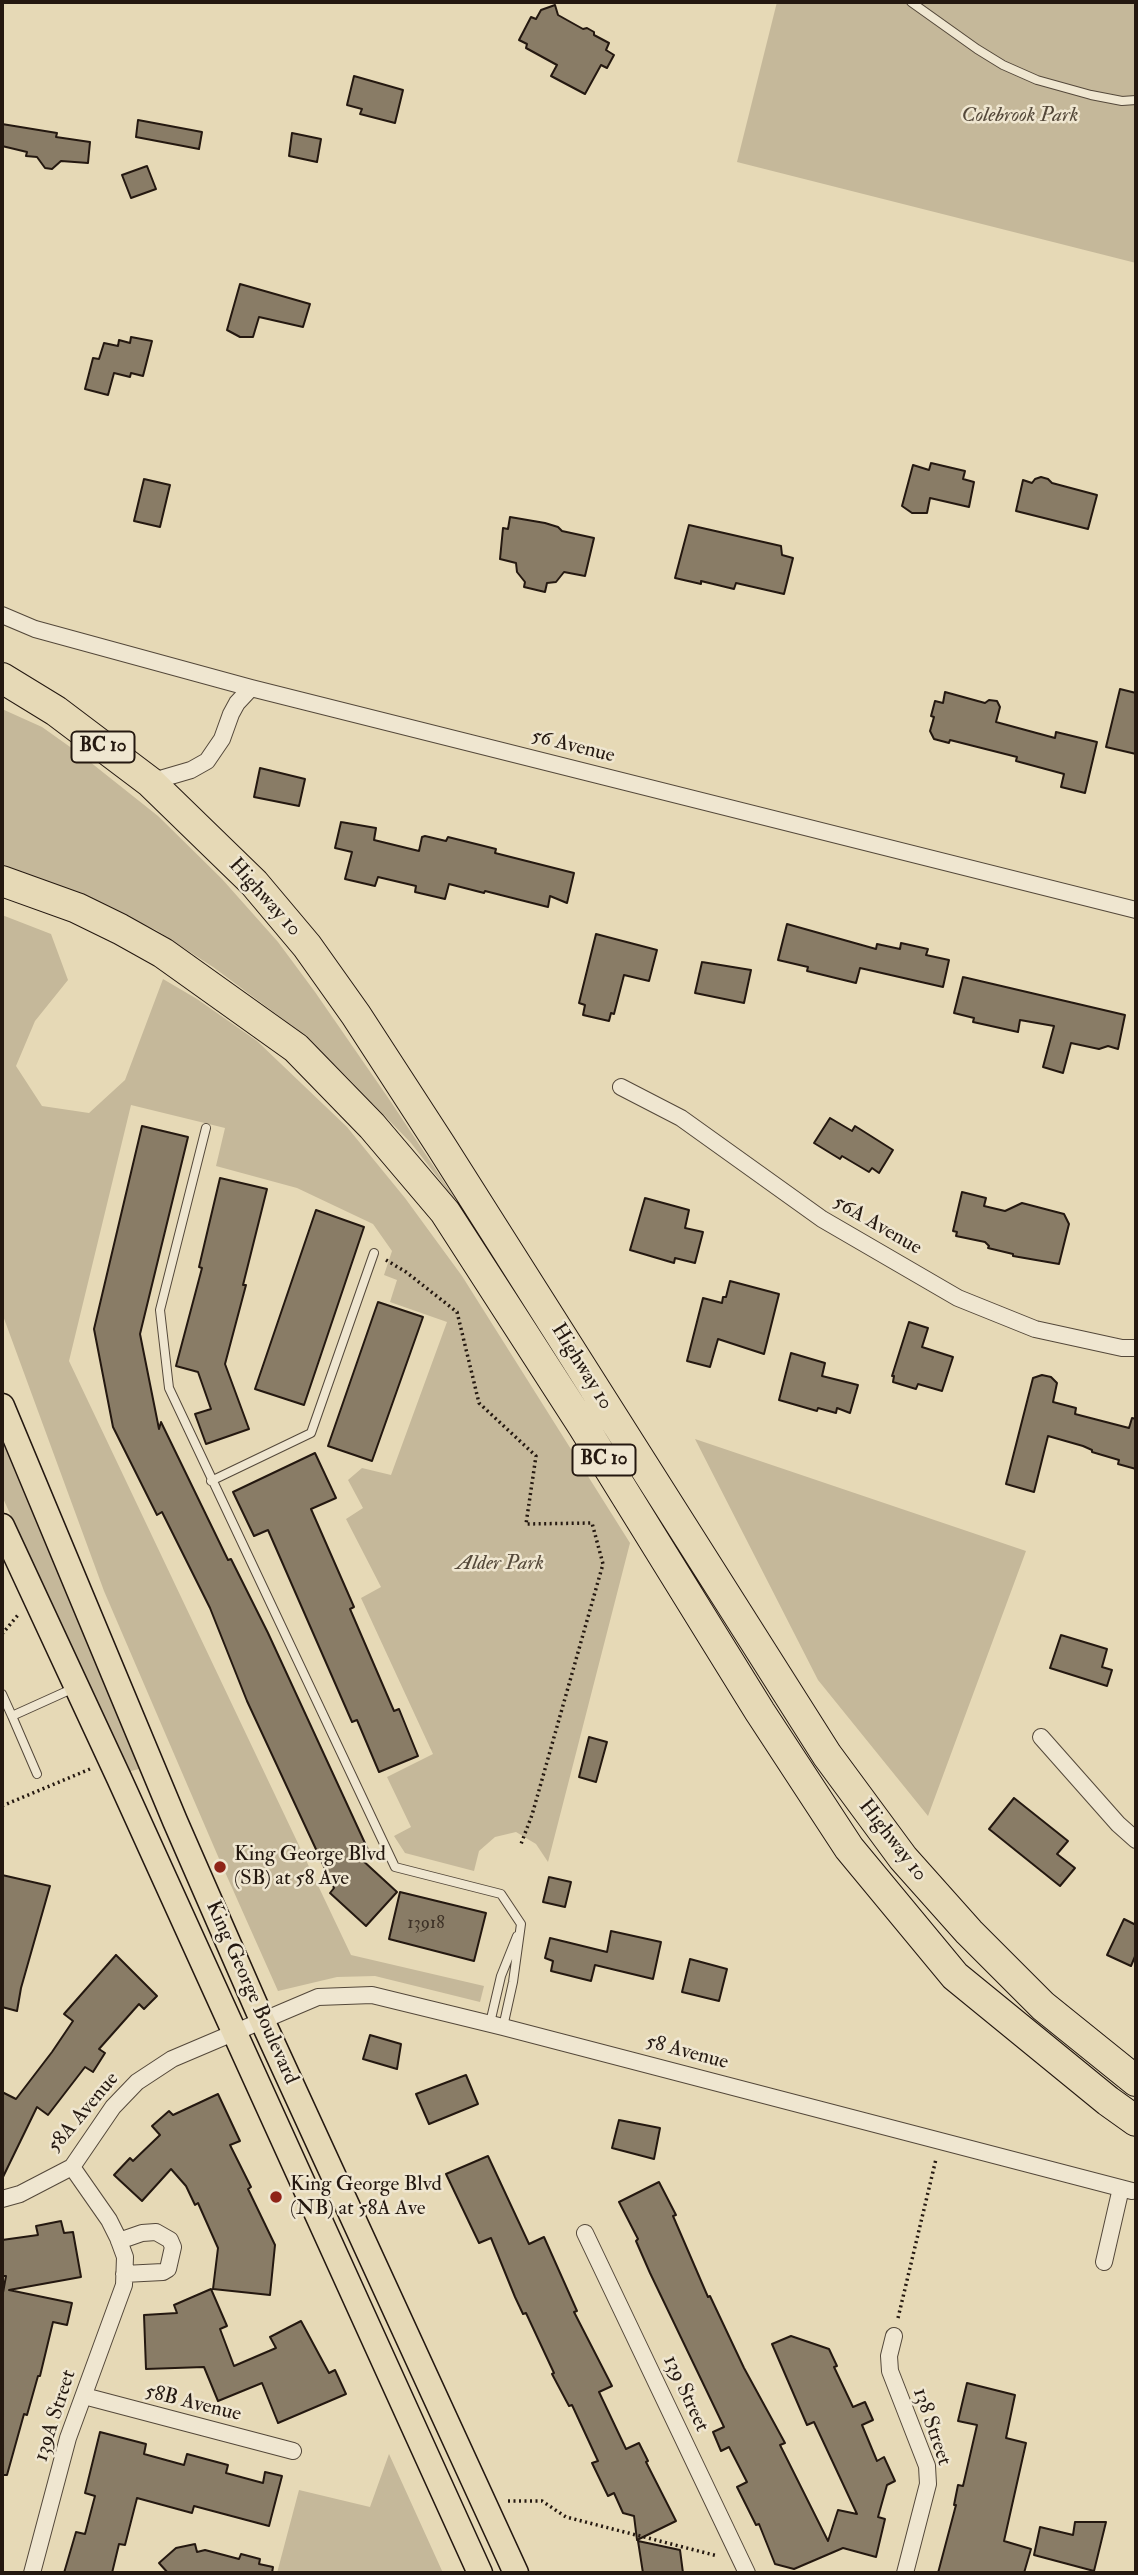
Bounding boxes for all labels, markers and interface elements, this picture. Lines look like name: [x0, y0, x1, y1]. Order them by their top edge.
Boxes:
park label: Colebrook Park: [962, 103, 1078, 129]
street label: 56 Avenue: [529, 724, 617, 770]
road number: BC 10: [72, 732, 134, 762]
street label: Highway 10: [222, 854, 306, 942]
street label: 56A Avenue: [828, 1191, 926, 1261]
street label: Highway 10: [545, 1319, 617, 1415]
road number: BC 10: [572, 1444, 636, 1476]
park label: Alder Park: [456, 1551, 544, 1577]
street label: Highway 10: [852, 1795, 932, 1887]
place label: King George Blvd (SB) at 58 Ave: [234, 1842, 386, 1892]
marker: King George Blvd (SB) at 58 Ave: [212, 1859, 228, 1875]
street label: King George Boulevard: [199, 1897, 303, 2089]
house number: 13918: [407, 1913, 445, 1935]
street label: 58 Avenue: [643, 2030, 731, 2076]
street label: 58A Avenue: [43, 2068, 125, 2158]
place label: King George Blvd (NB) at 58A Ave: [290, 2172, 442, 2222]
marker: King George Blvd (NB) at 58A Ave: [268, 2189, 284, 2205]
street label: 139 Street: [656, 2352, 714, 2436]
street label: 139A Street: [29, 2367, 83, 2465]
street label: 58B Avenue: [142, 2380, 244, 2428]
street label: 138 Street: [906, 2385, 956, 2469]

